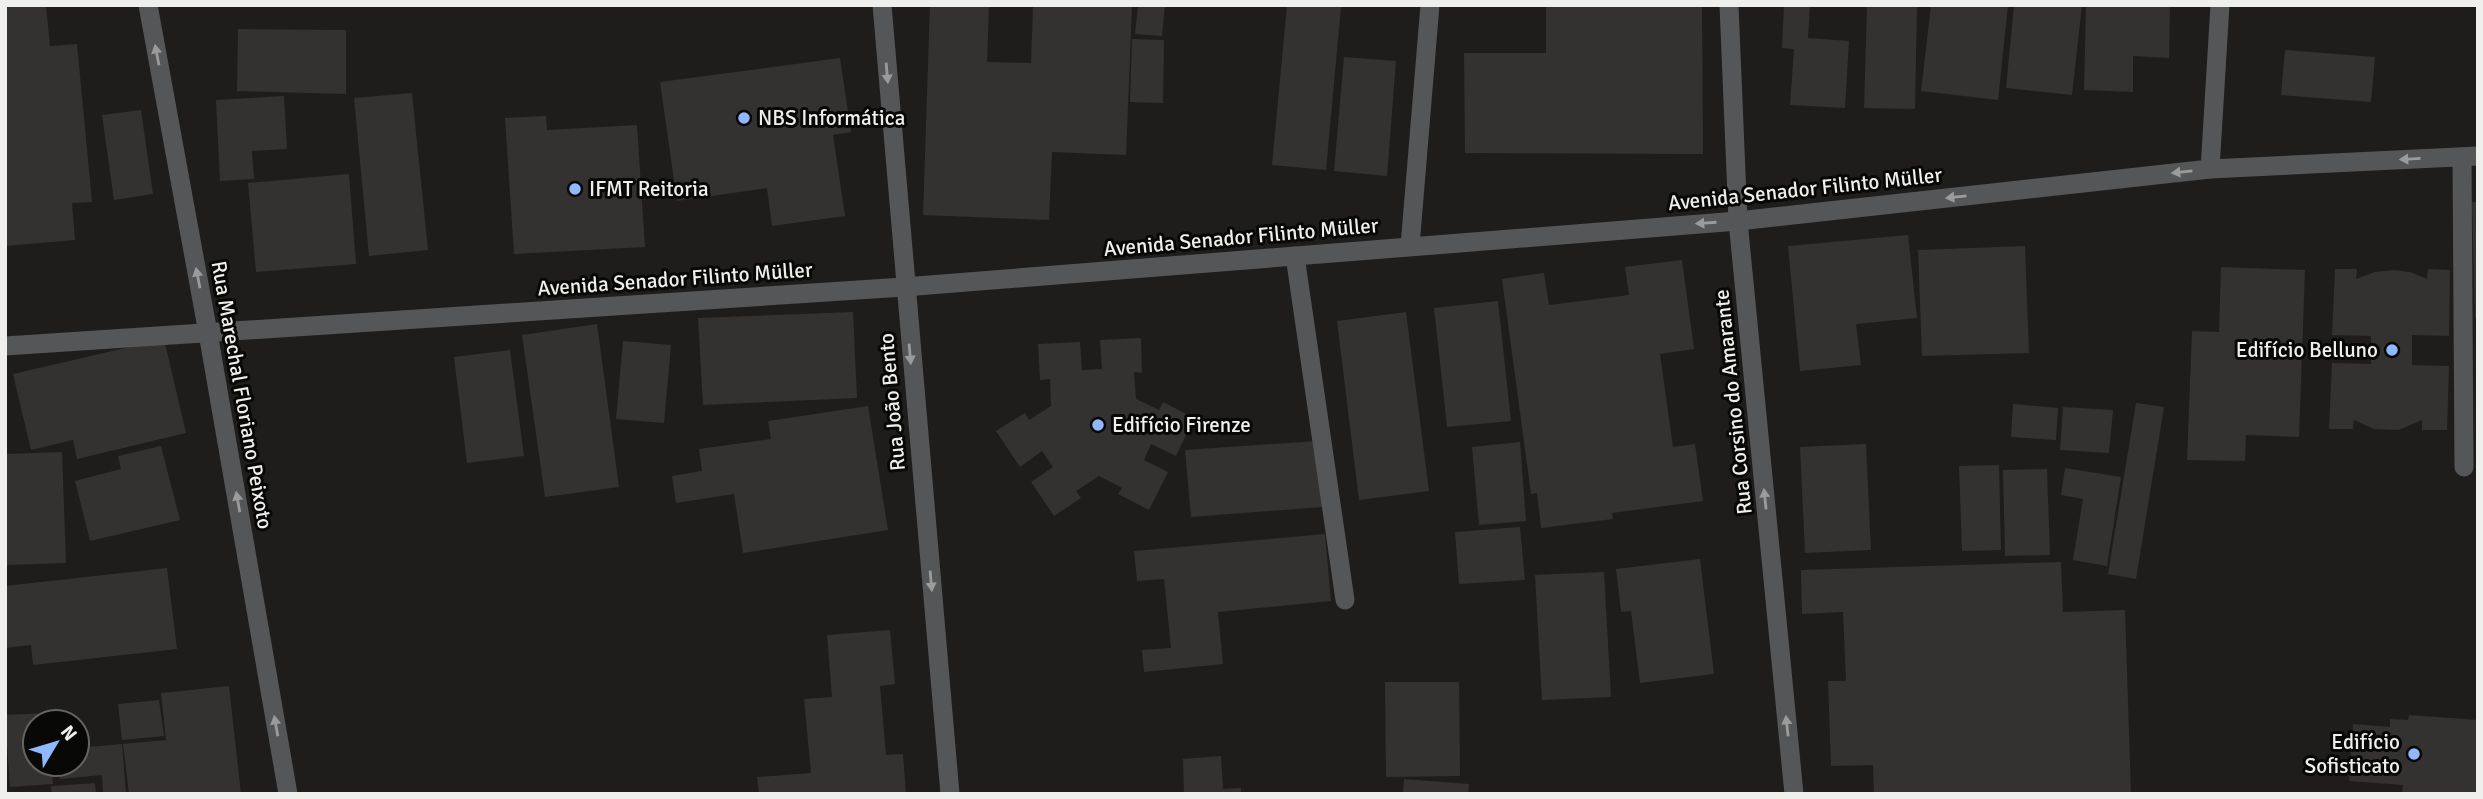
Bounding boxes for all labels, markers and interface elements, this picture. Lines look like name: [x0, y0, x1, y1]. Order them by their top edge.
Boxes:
one-way arrow: [151, 44, 162, 66]
one-way arrow: [882, 62, 893, 84]
place label: NBS Informática: [758, 105, 905, 131]
marker: NBS Informática: [736, 110, 752, 126]
one-way arrow: [2398, 154, 2420, 165]
street label: Avenida Senador Filinto Müller: [1667, 162, 1944, 216]
one-way arrow: [2171, 166, 2193, 177]
place label: IFMT Reitoria: [589, 176, 709, 202]
marker: IFMT Reitoria: [567, 181, 583, 197]
one-way arrow: [1945, 191, 1967, 202]
street label: Avenida Senador Filinto Müller: [1103, 212, 1380, 262]
one-way arrow: [1695, 218, 1717, 229]
street label: Avenida Senador Filinto Müller: [537, 256, 814, 302]
street label: Rua Marechal Floriano Peixoto: [206, 259, 278, 531]
one-way arrow: [192, 267, 203, 289]
street label: Rua Corsino do Amarante: [1708, 288, 1758, 516]
street label: Rua João Bento: [873, 332, 911, 472]
place label: Edifício Belluno: [2236, 337, 2378, 363]
marker: Edifício Belluno: [2384, 342, 2400, 358]
one-way arrow: [905, 344, 916, 366]
place label: Edifício Firenze: [1112, 412, 1251, 438]
marker: Edifício Firenze: [1090, 417, 1106, 433]
one-way arrow: [1759, 488, 1770, 510]
one-way arrow: [232, 491, 243, 513]
one-way arrow: [925, 570, 936, 592]
north arrow: [21, 708, 91, 778]
one-way arrow: [270, 715, 281, 737]
one-way arrow: [1782, 715, 1793, 737]
text: N: [55, 721, 82, 746]
place label: Edifício Sofisticato: [2305, 729, 2400, 779]
marker: Edifício Sofisticato: [2406, 746, 2422, 762]

